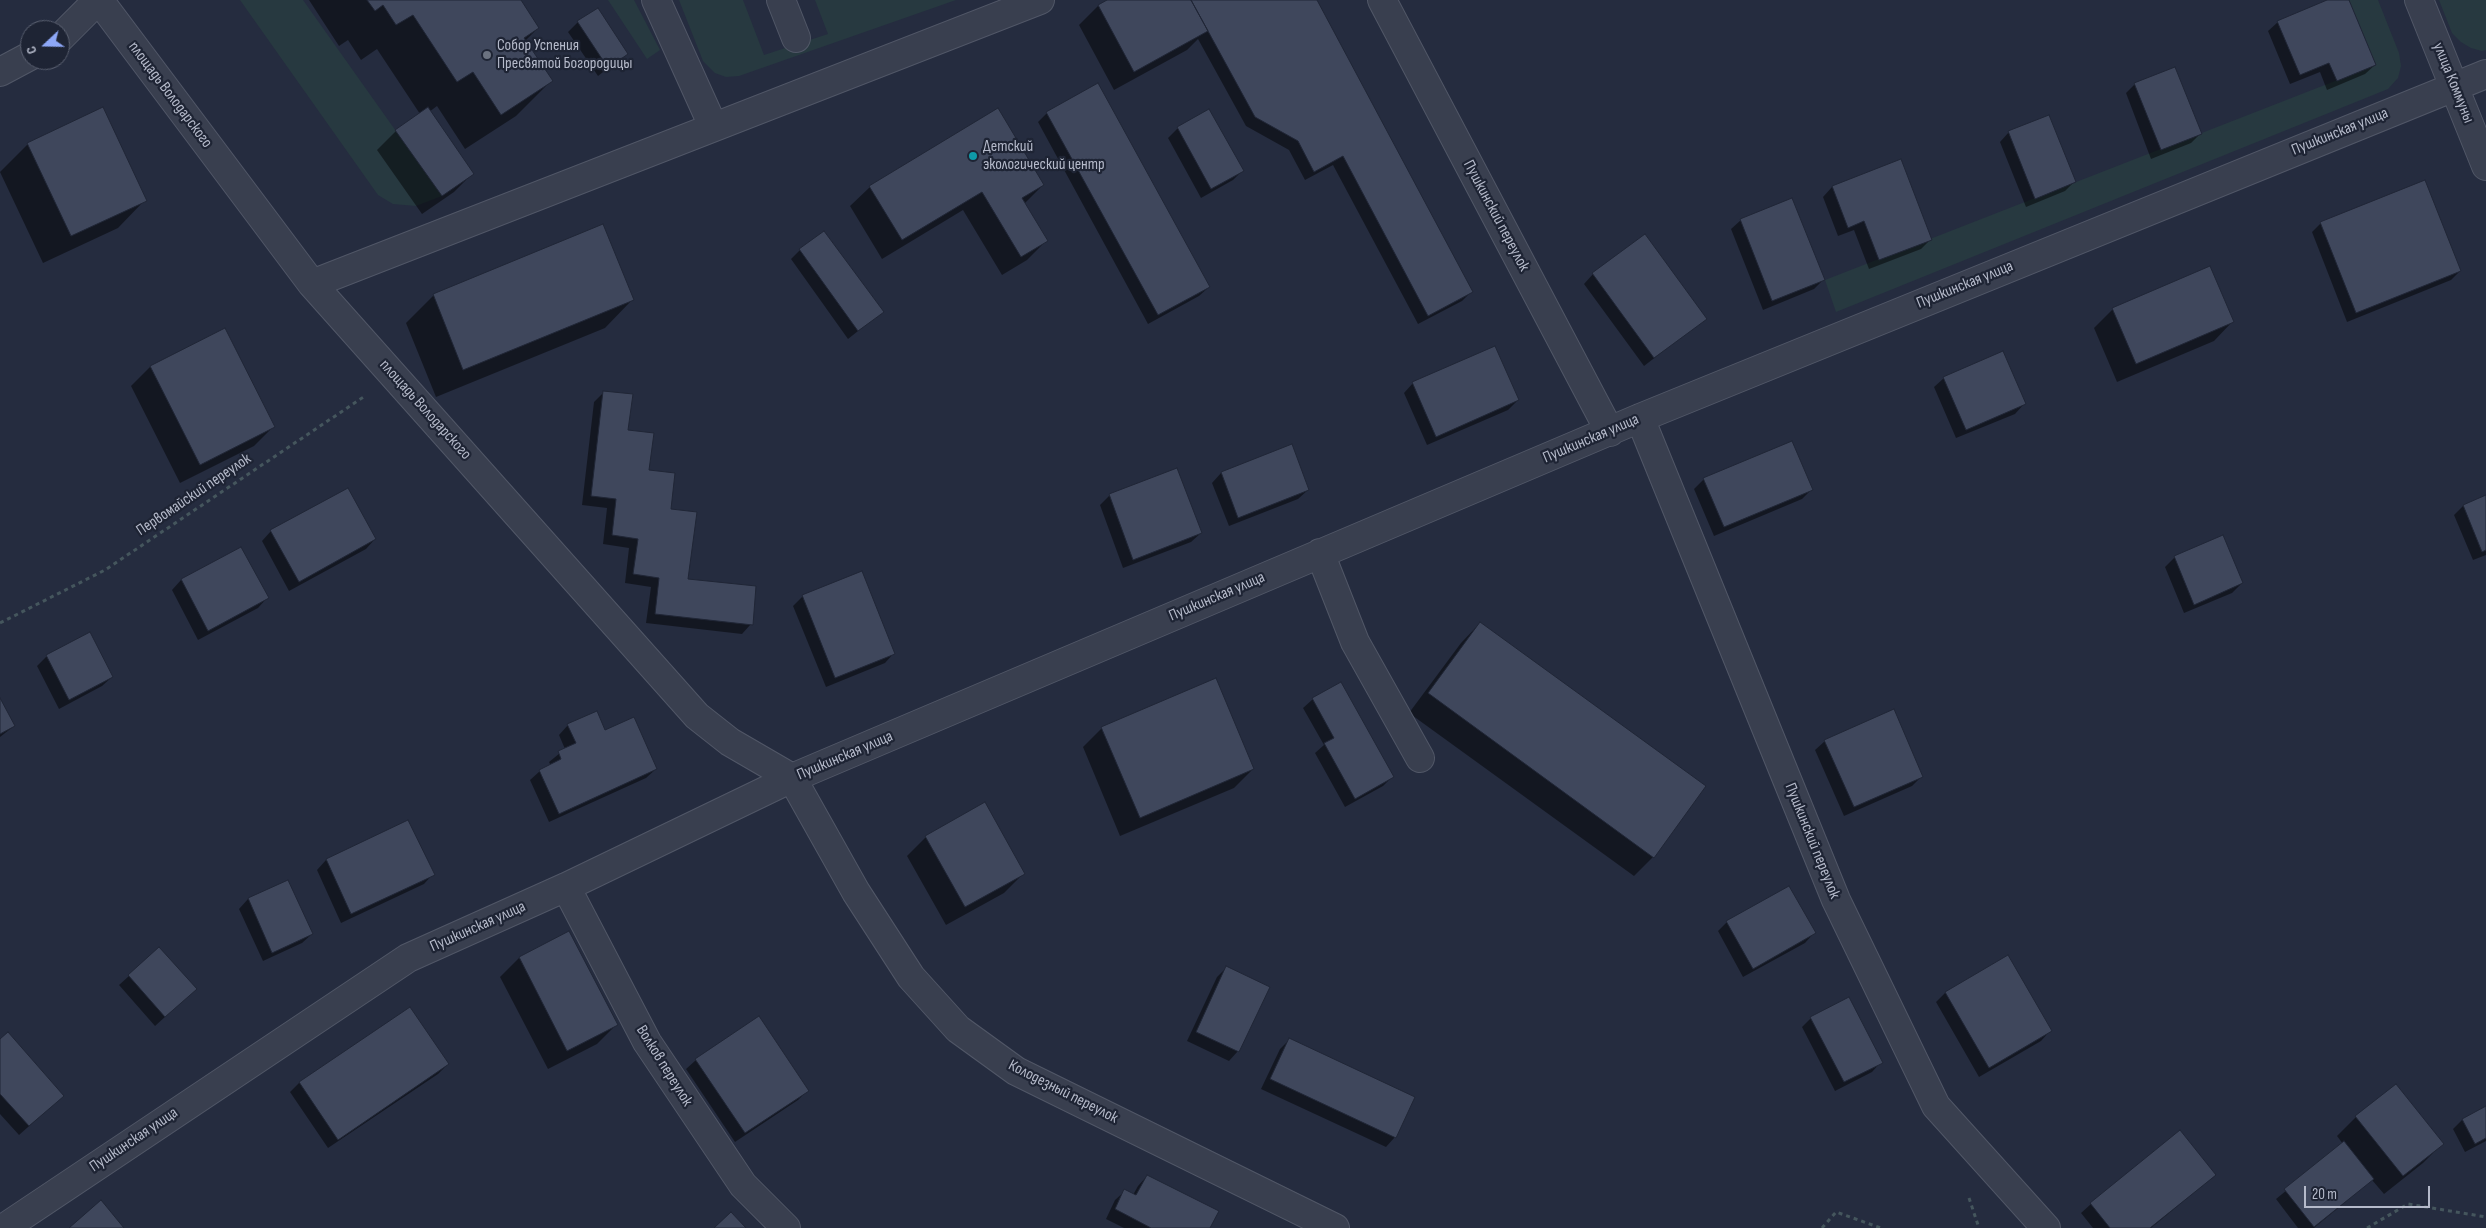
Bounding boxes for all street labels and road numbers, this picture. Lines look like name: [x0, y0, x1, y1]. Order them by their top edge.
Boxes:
street label: площадь Володарского: [124, 38, 216, 152]
street label: улица Коммуны: [2428, 40, 2478, 126]
street label: Пушкинская улица: [2289, 104, 2391, 160]
street label: Пушкинский переулок: [1459, 157, 1533, 275]
street label: Пушкинская улица: [1914, 257, 2016, 313]
street label: площадь Володарского: [375, 356, 475, 464]
street label: Пушкинская улица: [1540, 410, 1642, 468]
street label: Первомайский переулок: [133, 450, 255, 540]
street label: Пушкинская улица: [1166, 568, 1268, 626]
street label: Пушкинская улица: [794, 727, 896, 785]
street label: Пушкинский переулок: [1780, 780, 1844, 902]
street label: Пушкинская улица: [427, 897, 529, 957]
street label: Волков переулок: [632, 1022, 696, 1110]
street label: Колодезный переулок: [1005, 1056, 1121, 1128]
street label: Пушкинская улица: [86, 1103, 182, 1177]

